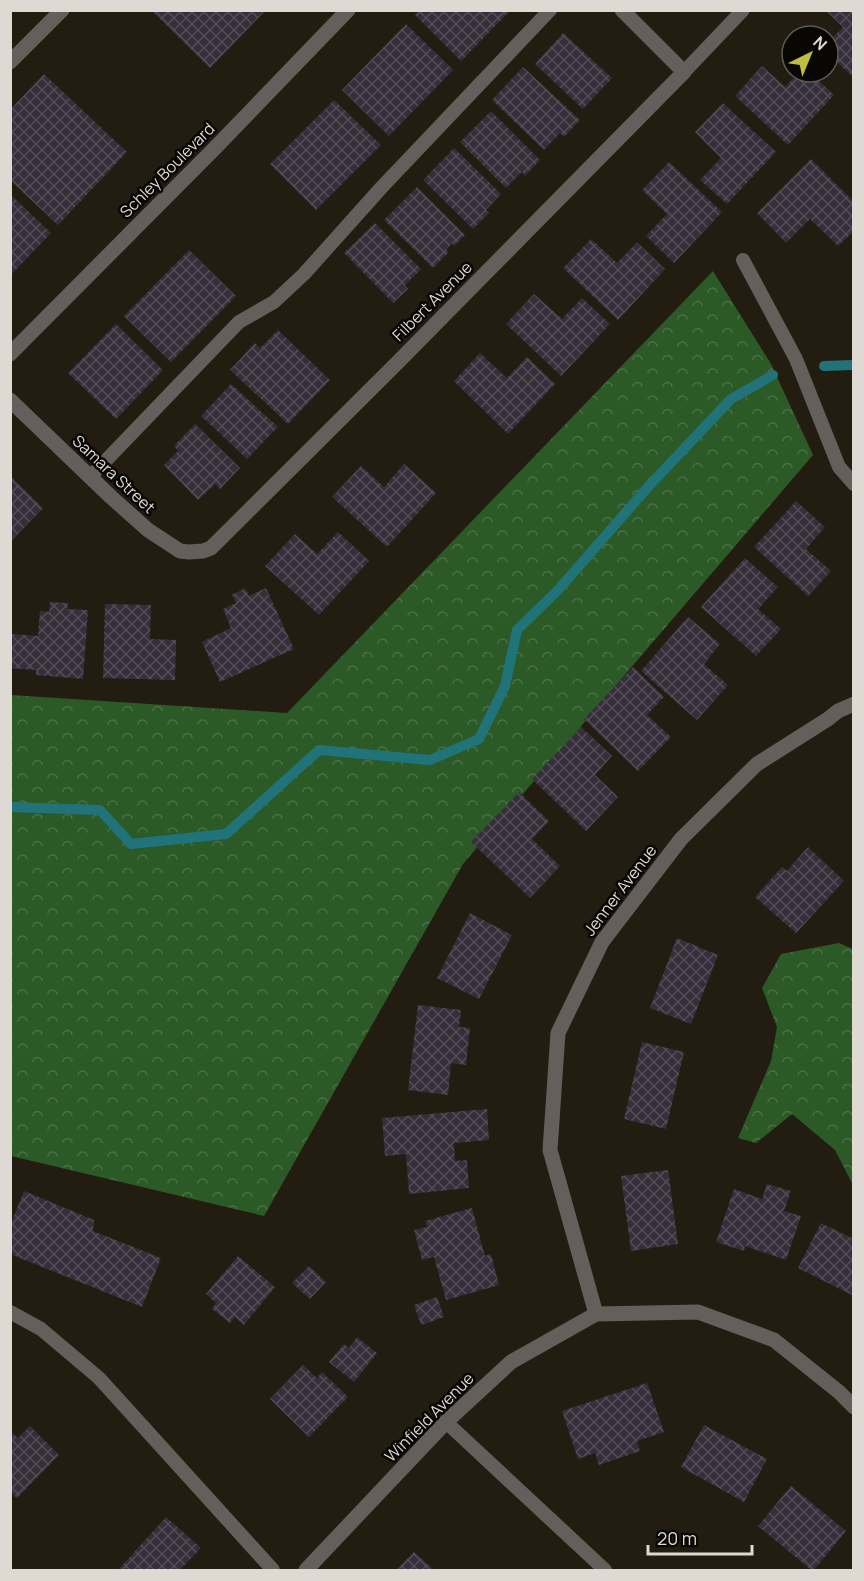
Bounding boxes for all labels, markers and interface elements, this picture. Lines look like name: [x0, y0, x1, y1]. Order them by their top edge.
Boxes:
north arrow: [780, 24, 840, 84]
text: N: [809, 31, 832, 55]
street label: Schley Boulevard: [115, 118, 219, 222]
street label: Filbert Avenue: [387, 256, 477, 346]
street label: Samara Street: [68, 430, 160, 518]
street label: Jenner Avenue: [579, 840, 661, 940]
street label: Winfield Avenue: [379, 1367, 479, 1467]
scale bar: [648, 1518, 752, 1556]
text: 20 m: [657, 1526, 697, 1550]

